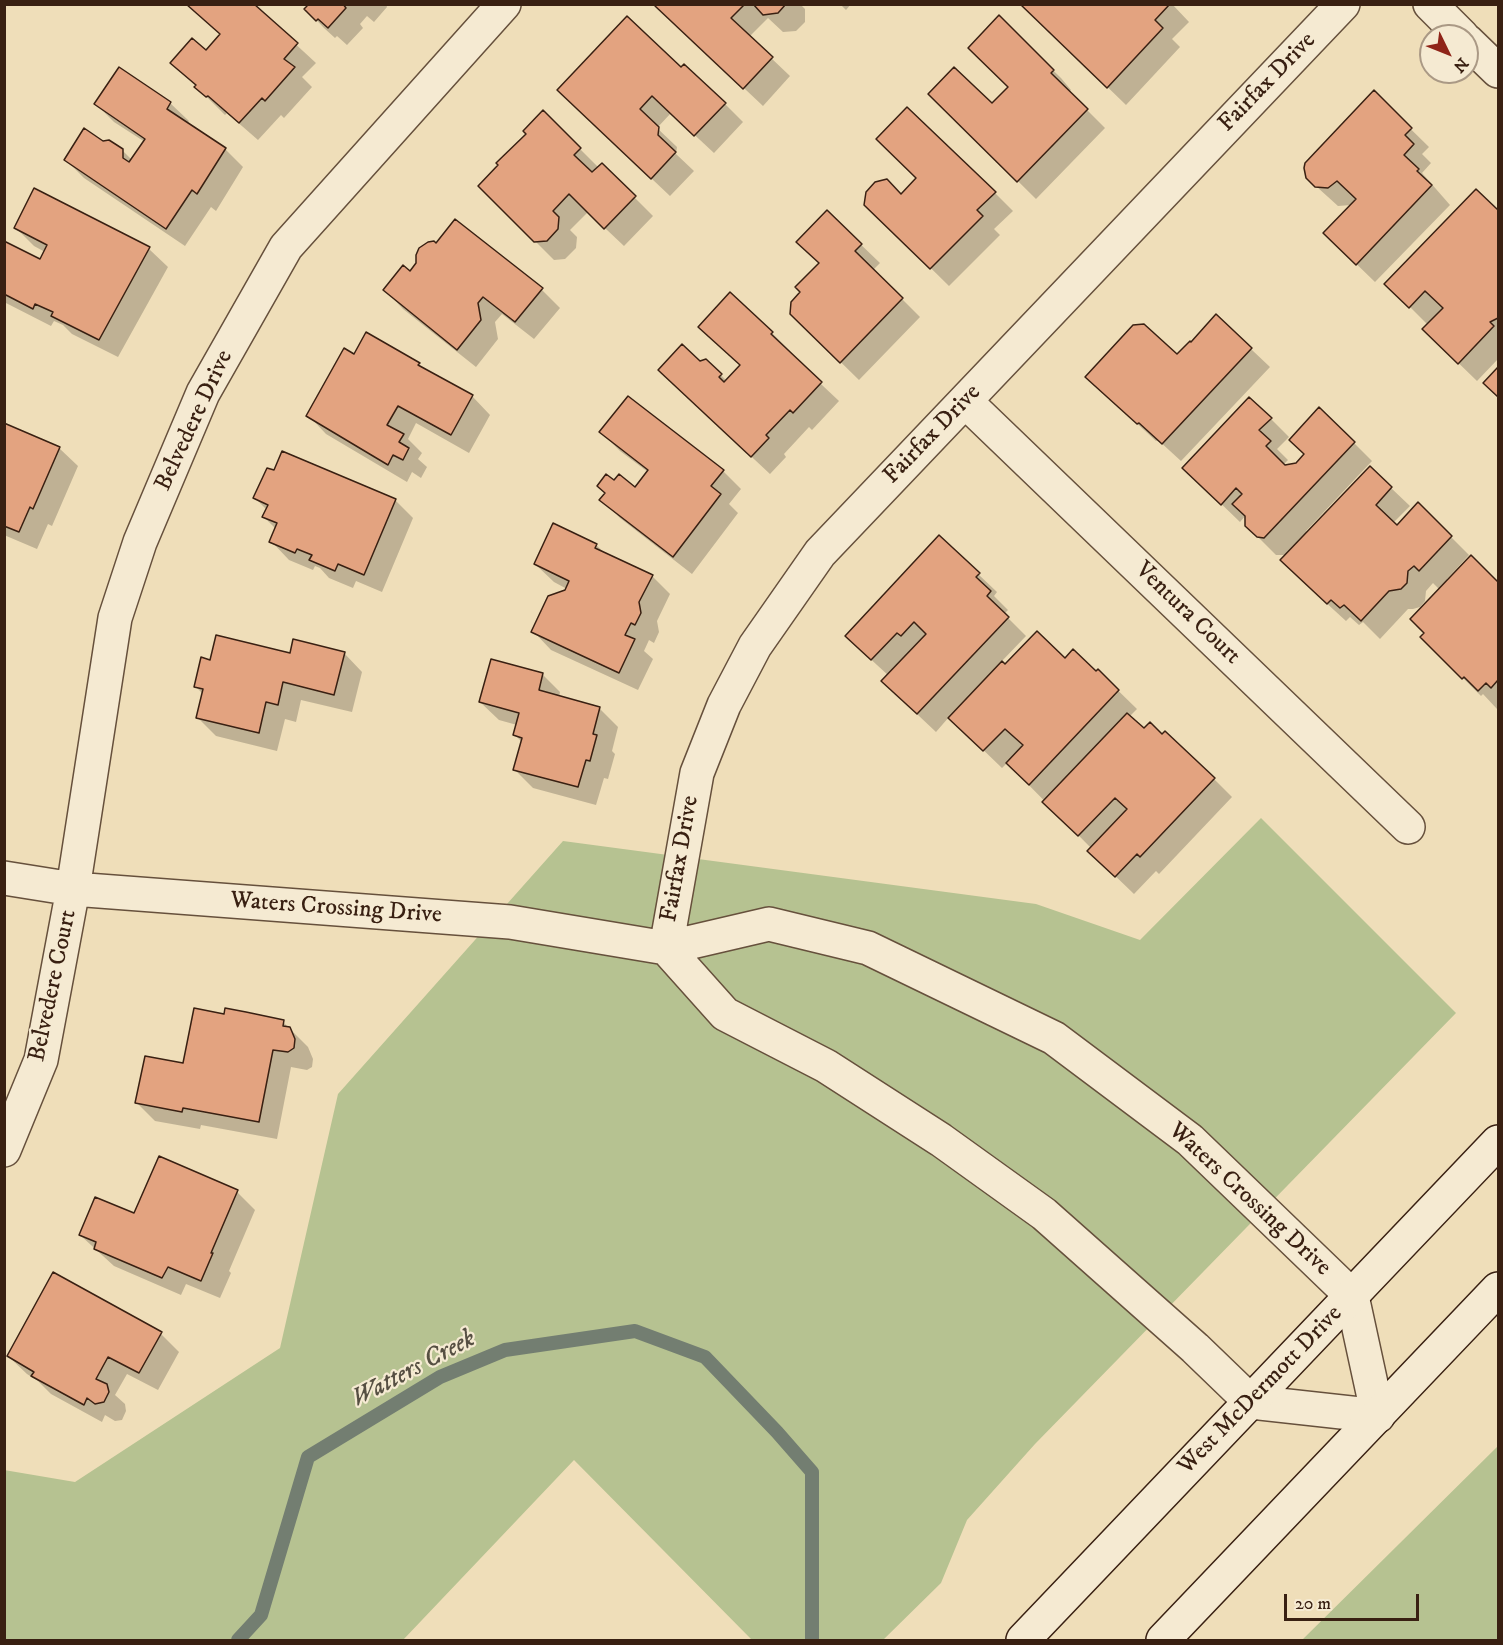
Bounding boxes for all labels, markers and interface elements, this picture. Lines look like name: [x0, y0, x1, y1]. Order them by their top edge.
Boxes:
north arrow: [1419, 24, 1479, 84]
street label: Fairfax Drive: [1213, 27, 1323, 139]
text: N: [1449, 53, 1473, 77]
street label: Belvedere Drive: [150, 346, 240, 496]
street label: Fairfax Drive: [878, 379, 988, 491]
street label: Ventura Court: [1128, 557, 1246, 671]
street label: Fairfax Drive: [656, 794, 706, 924]
street label: Waters Crossing Drive: [229, 887, 443, 931]
street label: Belvedere Court: [24, 908, 84, 1064]
street label: Waters Crossing Drive: [1162, 1117, 1336, 1283]
street label: West McDermott Drive: [1173, 1300, 1349, 1482]
water label: Watters Creek: [347, 1324, 481, 1416]
scale bar: [1287, 1582, 1422, 1620]
text: 20 m: [1295, 1593, 1331, 1615]

